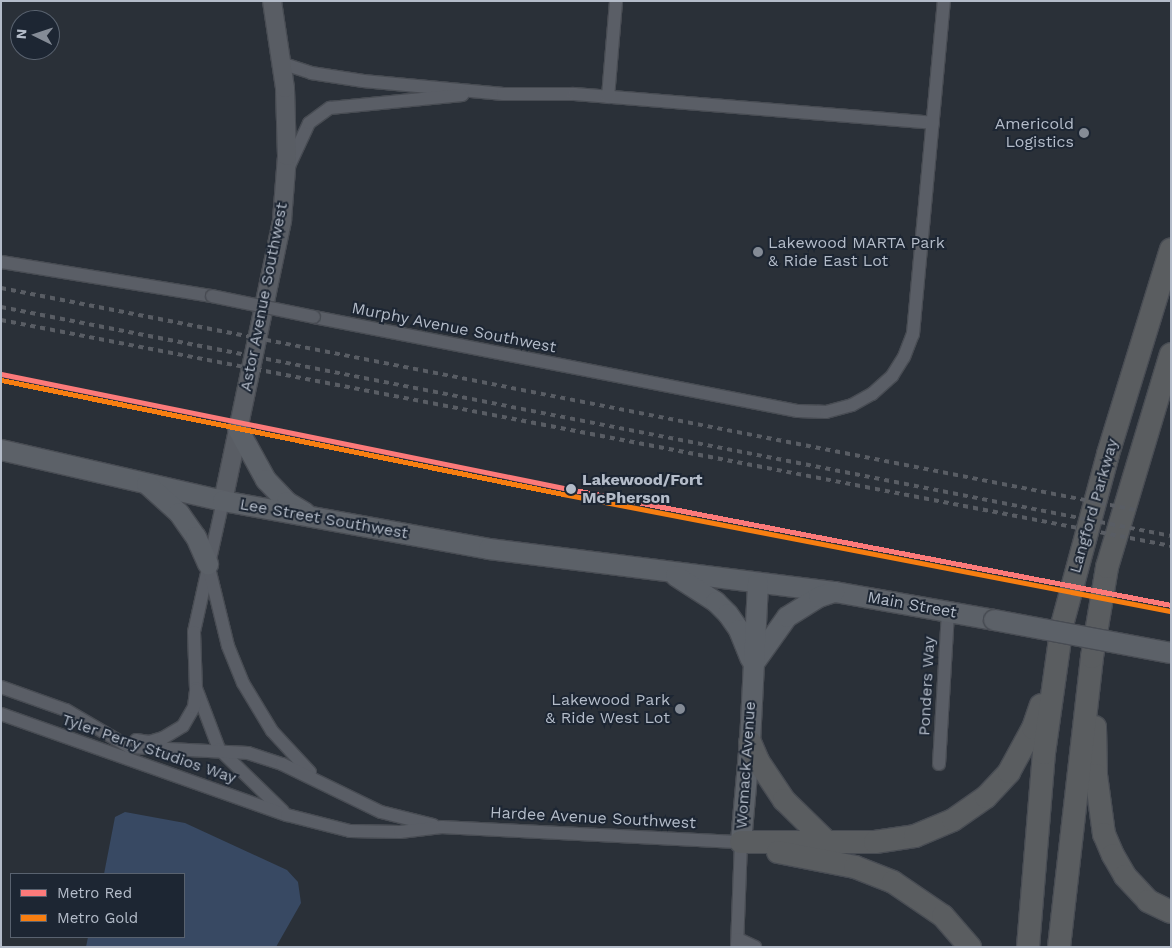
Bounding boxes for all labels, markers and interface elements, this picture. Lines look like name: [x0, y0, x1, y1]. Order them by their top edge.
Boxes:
north arrow: [10, 10, 60, 60]
text: N: [13, 28, 29, 40]
place label: Americold Logistics: [995, 114, 1074, 152]
marker: Americold Logistics: [1078, 127, 1090, 139]
street label: Astor Avenue Southwest: [236, 200, 292, 394]
place label: Lakewood MARTA Park & Ride East Lot: [768, 233, 945, 271]
marker: Lakewood MARTA Park & Ride East Lot: [752, 246, 764, 258]
street label: Murphy Avenue Southwest: [350, 299, 558, 357]
street label: Langford Parkway: [1066, 437, 1122, 575]
place label: Lakewood/Fort McPherson: [582, 470, 703, 508]
marker: Lakewood/Fort McPherson: [564, 482, 578, 496]
street label: Lee Street Southwest: [238, 495, 410, 543]
street label: Main Street: [866, 588, 958, 622]
street label: Ponders Way: [915, 636, 939, 736]
place label: Lakewood Park & Ride West Lot: [545, 690, 670, 728]
street label: Womack Avenue: [732, 700, 760, 830]
marker: Lakewood Park & Ride West Lot: [674, 703, 686, 715]
street label: Tyler Perry Studios Way: [59, 710, 239, 788]
street label: Hardee Avenue Southwest: [489, 803, 697, 833]
legend: [10, 873, 185, 938]
text: Metro Red: [57, 884, 132, 902]
text: Metro Gold: [57, 909, 138, 927]

